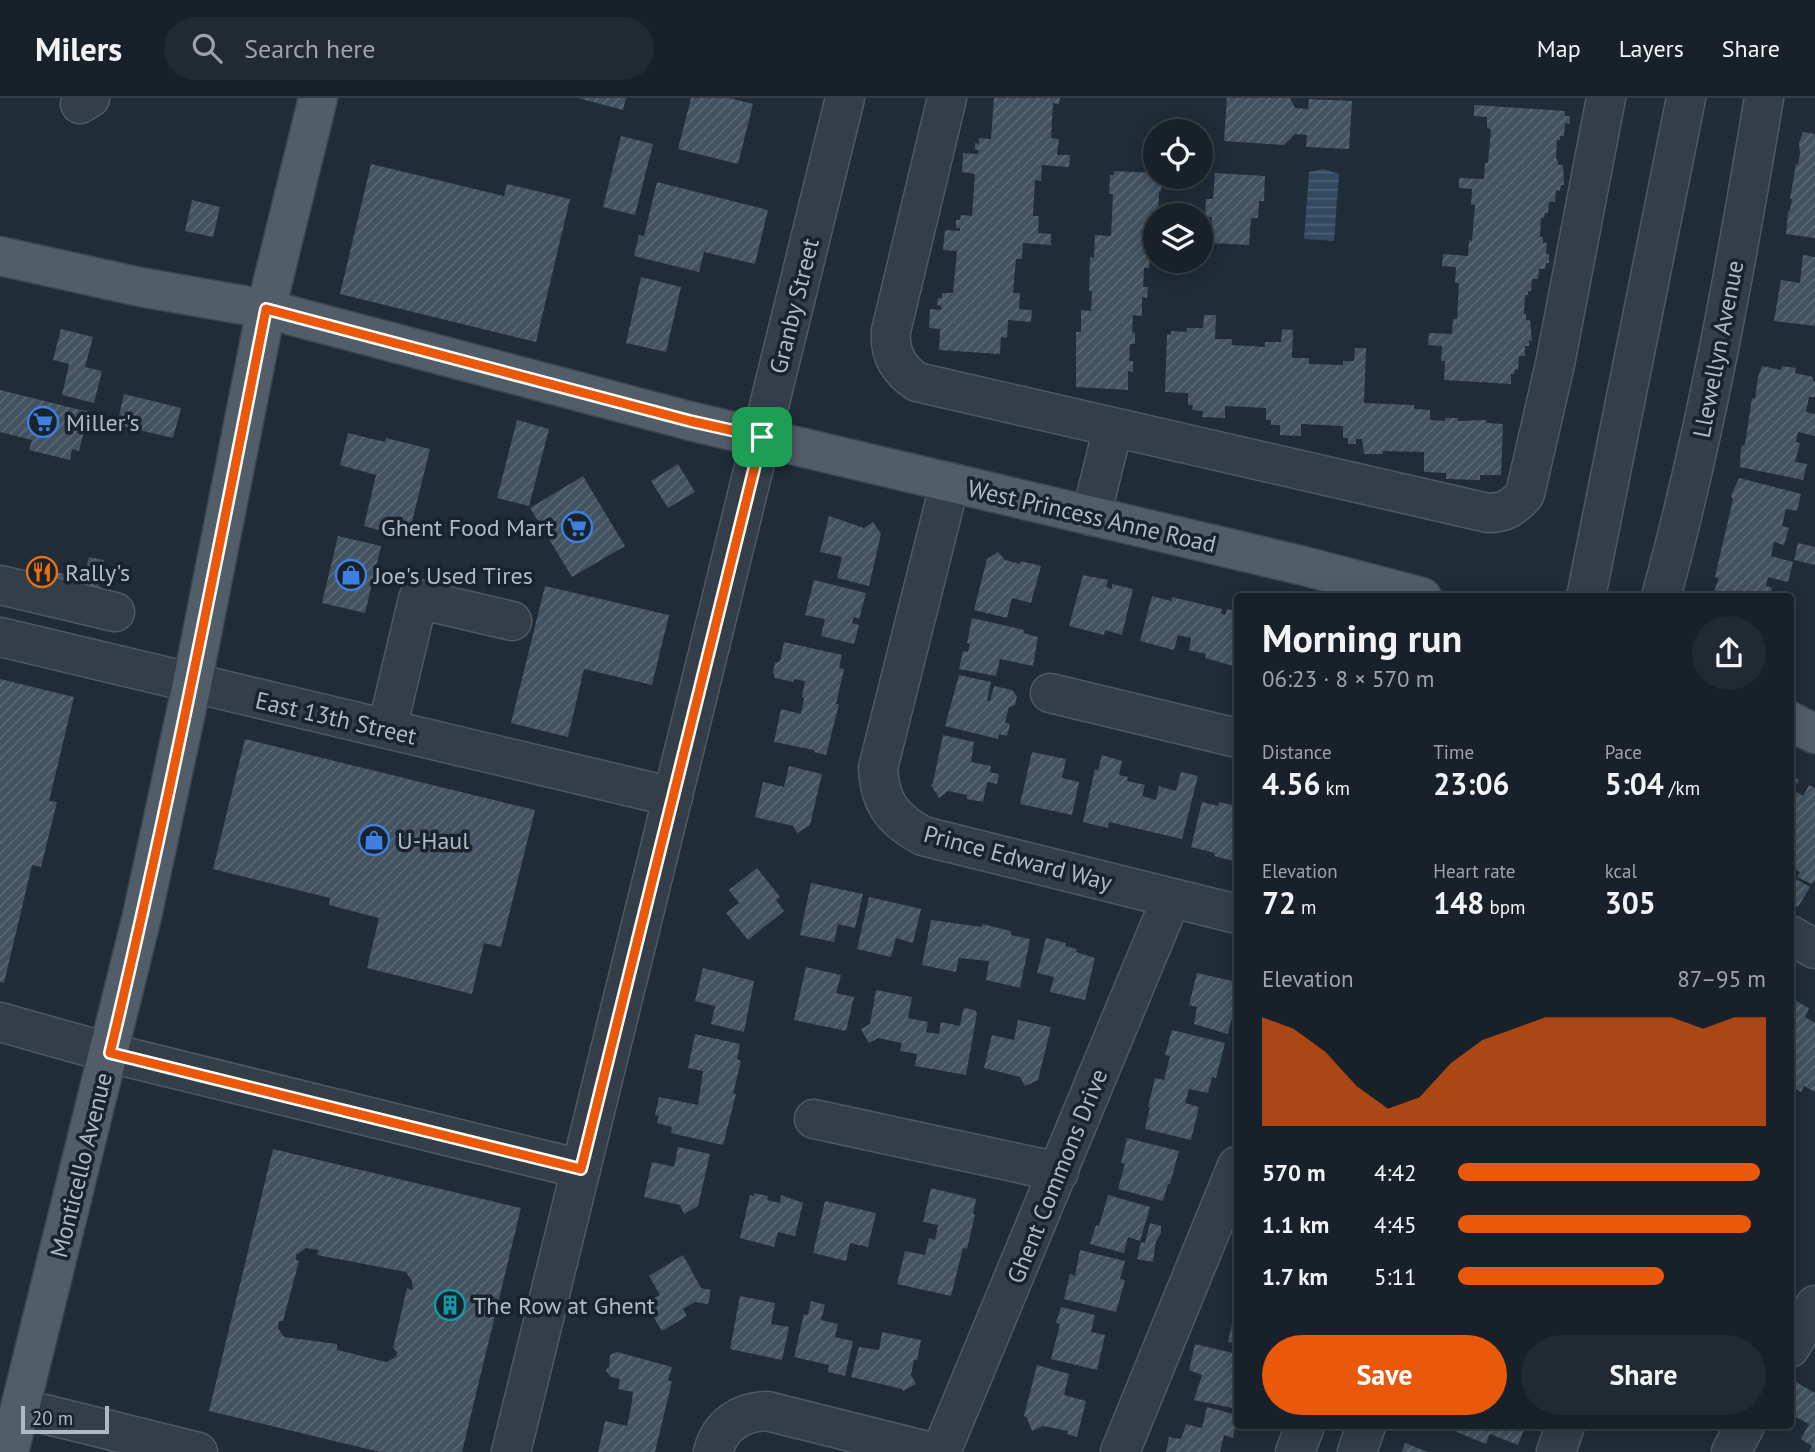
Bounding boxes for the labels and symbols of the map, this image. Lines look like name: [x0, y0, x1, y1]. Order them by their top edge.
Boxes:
street label: Granby Street: [762, 235, 826, 377]
street label: Llewellyn Avenue: [1686, 258, 1750, 440]
supermarket icon: Miller's: [26, 405, 60, 439]
place label: Miller's: [66, 407, 140, 438]
pin: [732, 407, 792, 467]
street label: West Princess Anne Road: [965, 472, 1219, 560]
supermarket icon: Ghent Food Mart: [560, 510, 594, 544]
place label: Ghent Food Mart: [381, 512, 554, 543]
restaurant icon: Rally's: [25, 555, 59, 589]
place label: Rally's: [65, 557, 130, 588]
shop icon: Joe's Used Tires: [334, 558, 368, 592]
place label: Joe's Used Tires: [373, 560, 533, 591]
street label: East 13th Street: [252, 684, 420, 752]
street label: Prince Edward Way: [921, 818, 1115, 898]
shop icon: U-Haul: [357, 823, 391, 857]
place label: U-Haul: [397, 825, 469, 856]
street label: Ghent Commons Drive: [1000, 1064, 1114, 1288]
street label: Monticello Avenue: [43, 1069, 119, 1261]
building icon: The Row at Ghent: [433, 1288, 467, 1322]
place label: The Row at Ghent: [473, 1290, 655, 1321]
scale bar: [21, 1403, 108, 1435]

